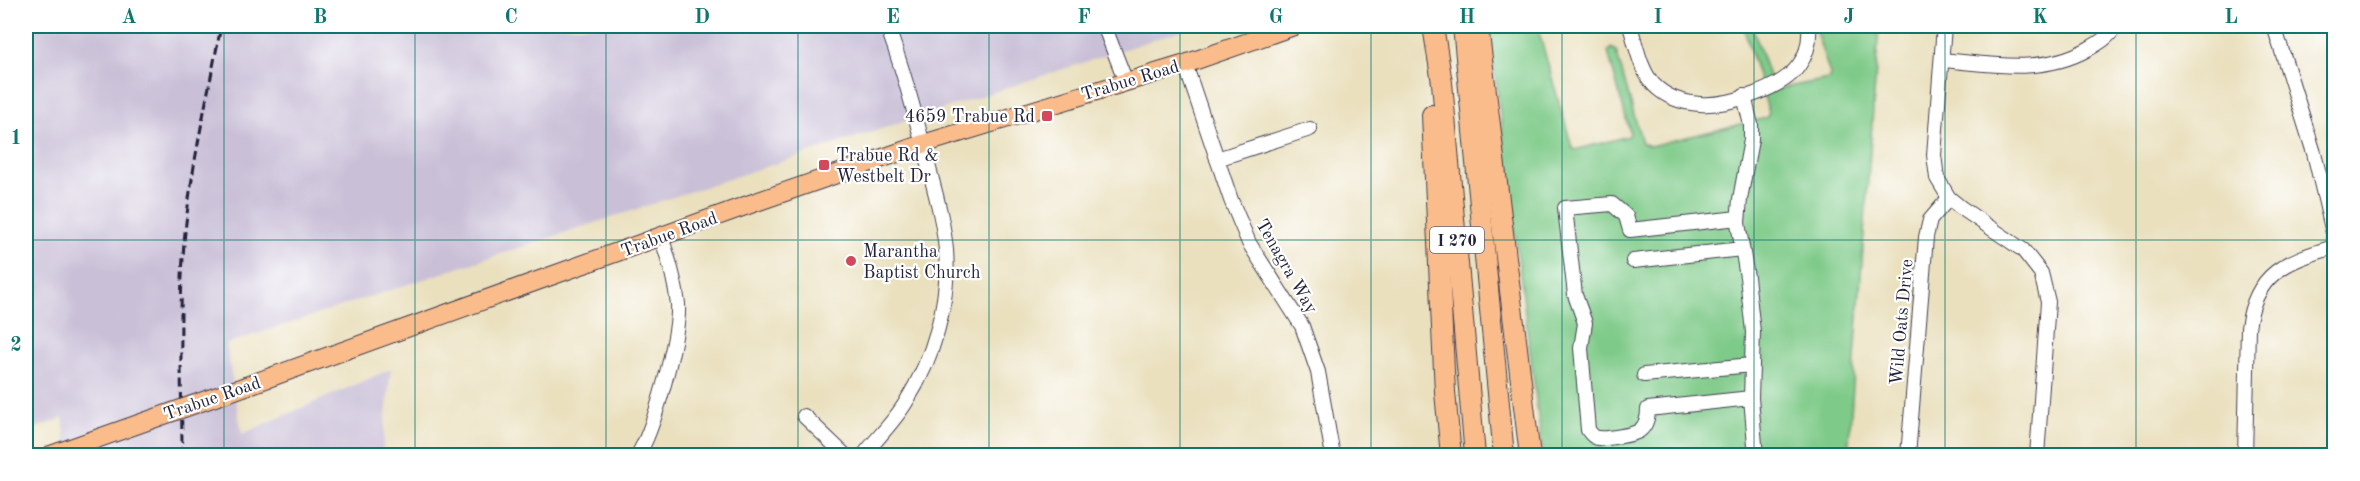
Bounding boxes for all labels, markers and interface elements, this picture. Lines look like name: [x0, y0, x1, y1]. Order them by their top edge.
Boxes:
text: A: [121, 8, 137, 28]
text: B: [313, 8, 327, 28]
text: C: [504, 8, 518, 28]
text: D: [694, 8, 710, 28]
text: E: [886, 8, 900, 28]
text: F: [1077, 8, 1091, 28]
text: G: [1269, 8, 1283, 28]
text: H: [1459, 8, 1475, 28]
text: I: [1654, 8, 1662, 28]
text: J: [1844, 8, 1855, 28]
text: K: [2032, 8, 2048, 28]
text: L: [2224, 8, 2238, 28]
street label: Trabue Road: [1079, 58, 1181, 104]
place label: 4659 Trabue Rd: [905, 108, 1035, 126]
marker: 4659 Trabue Rd: [1040, 109, 1054, 123]
text: 1: [10, 129, 22, 149]
place label: Trabue Rd & Westbelt Dr: [836, 147, 939, 186]
marker: Trabue Rd & Westbelt Dr: [817, 158, 831, 172]
street label: Trabue Road: [619, 209, 720, 261]
street label: Tenagra Way: [1252, 216, 1321, 317]
road number: I 270: [1430, 227, 1484, 253]
place label: Marantha Baptist Church: [863, 243, 981, 282]
marker: Marantha Baptist Church: [844, 254, 858, 268]
street label: Wild Oats Drive: [1888, 258, 1916, 386]
text: 2: [10, 336, 22, 356]
street label: Trabue Road: [161, 374, 263, 424]

